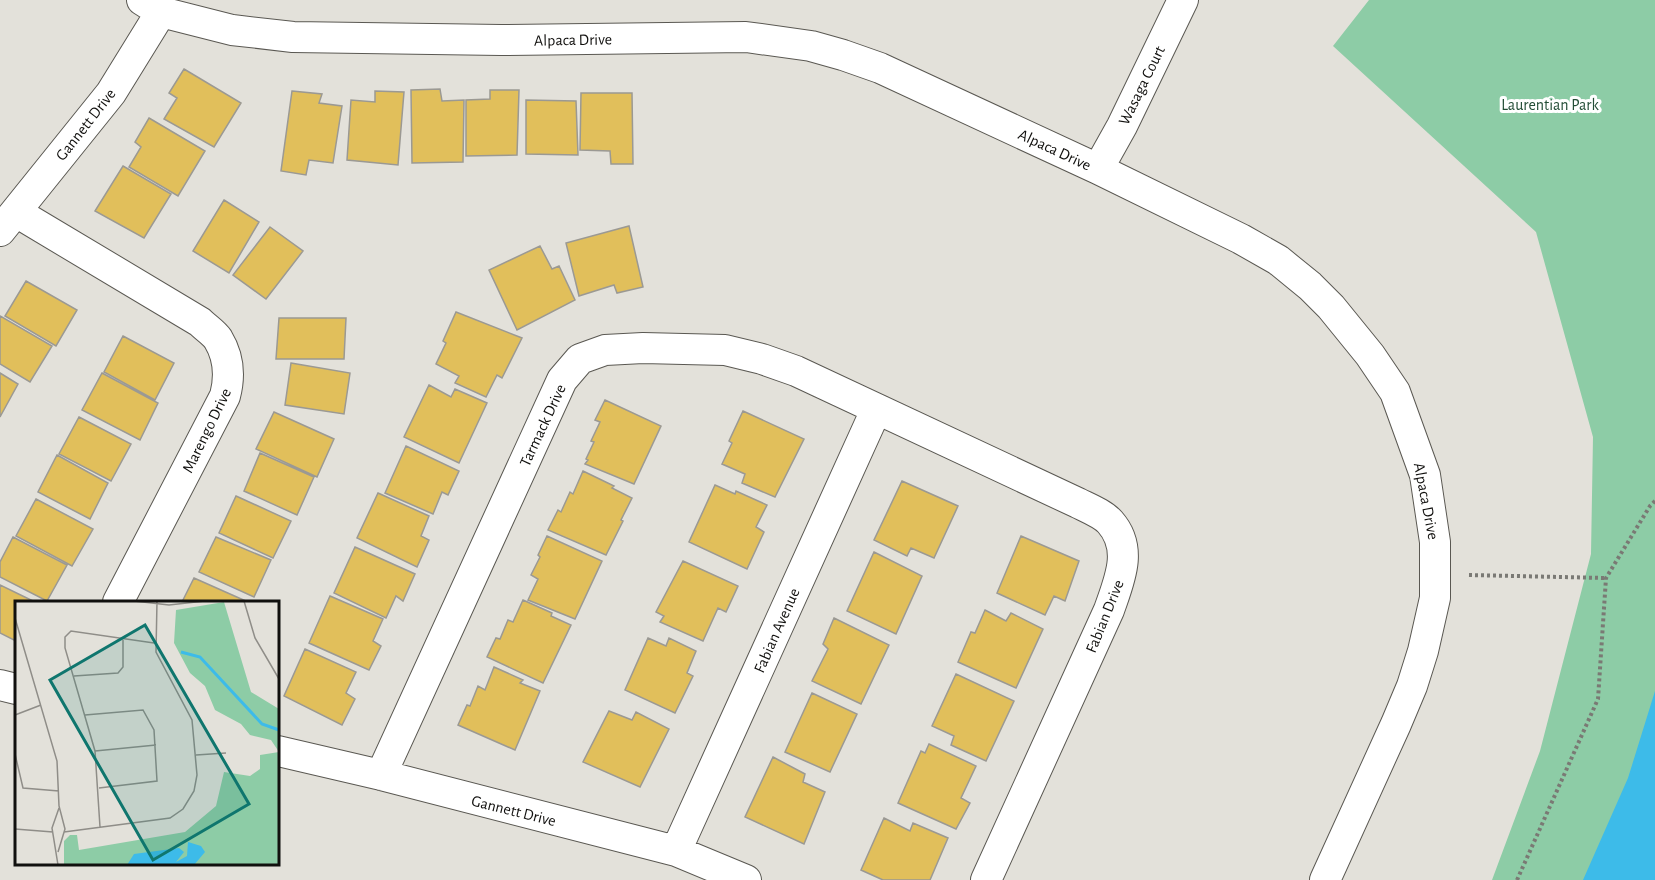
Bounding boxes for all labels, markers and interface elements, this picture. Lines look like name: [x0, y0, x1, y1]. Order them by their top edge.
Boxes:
street label: Alpaca Drive: [534, 31, 612, 49]
street label: Wasaga Court: [1116, 43, 1168, 128]
street label: Gannett Drive: [53, 86, 119, 164]
park label: Laurentian Park: [1501, 97, 1599, 113]
street label: Alpaca Drive: [1016, 126, 1093, 174]
street label: Tarmack Drive: [517, 382, 569, 469]
street label: Marengo Drive: [180, 386, 234, 475]
street label: Alpaca Drive: [1411, 461, 1441, 541]
street label: Fabian Drive: [1083, 578, 1127, 655]
street label: Fabian Avenue: [751, 586, 803, 675]
inset map: [15, 601, 279, 865]
street label: Gannett Drive: [470, 793, 558, 829]

